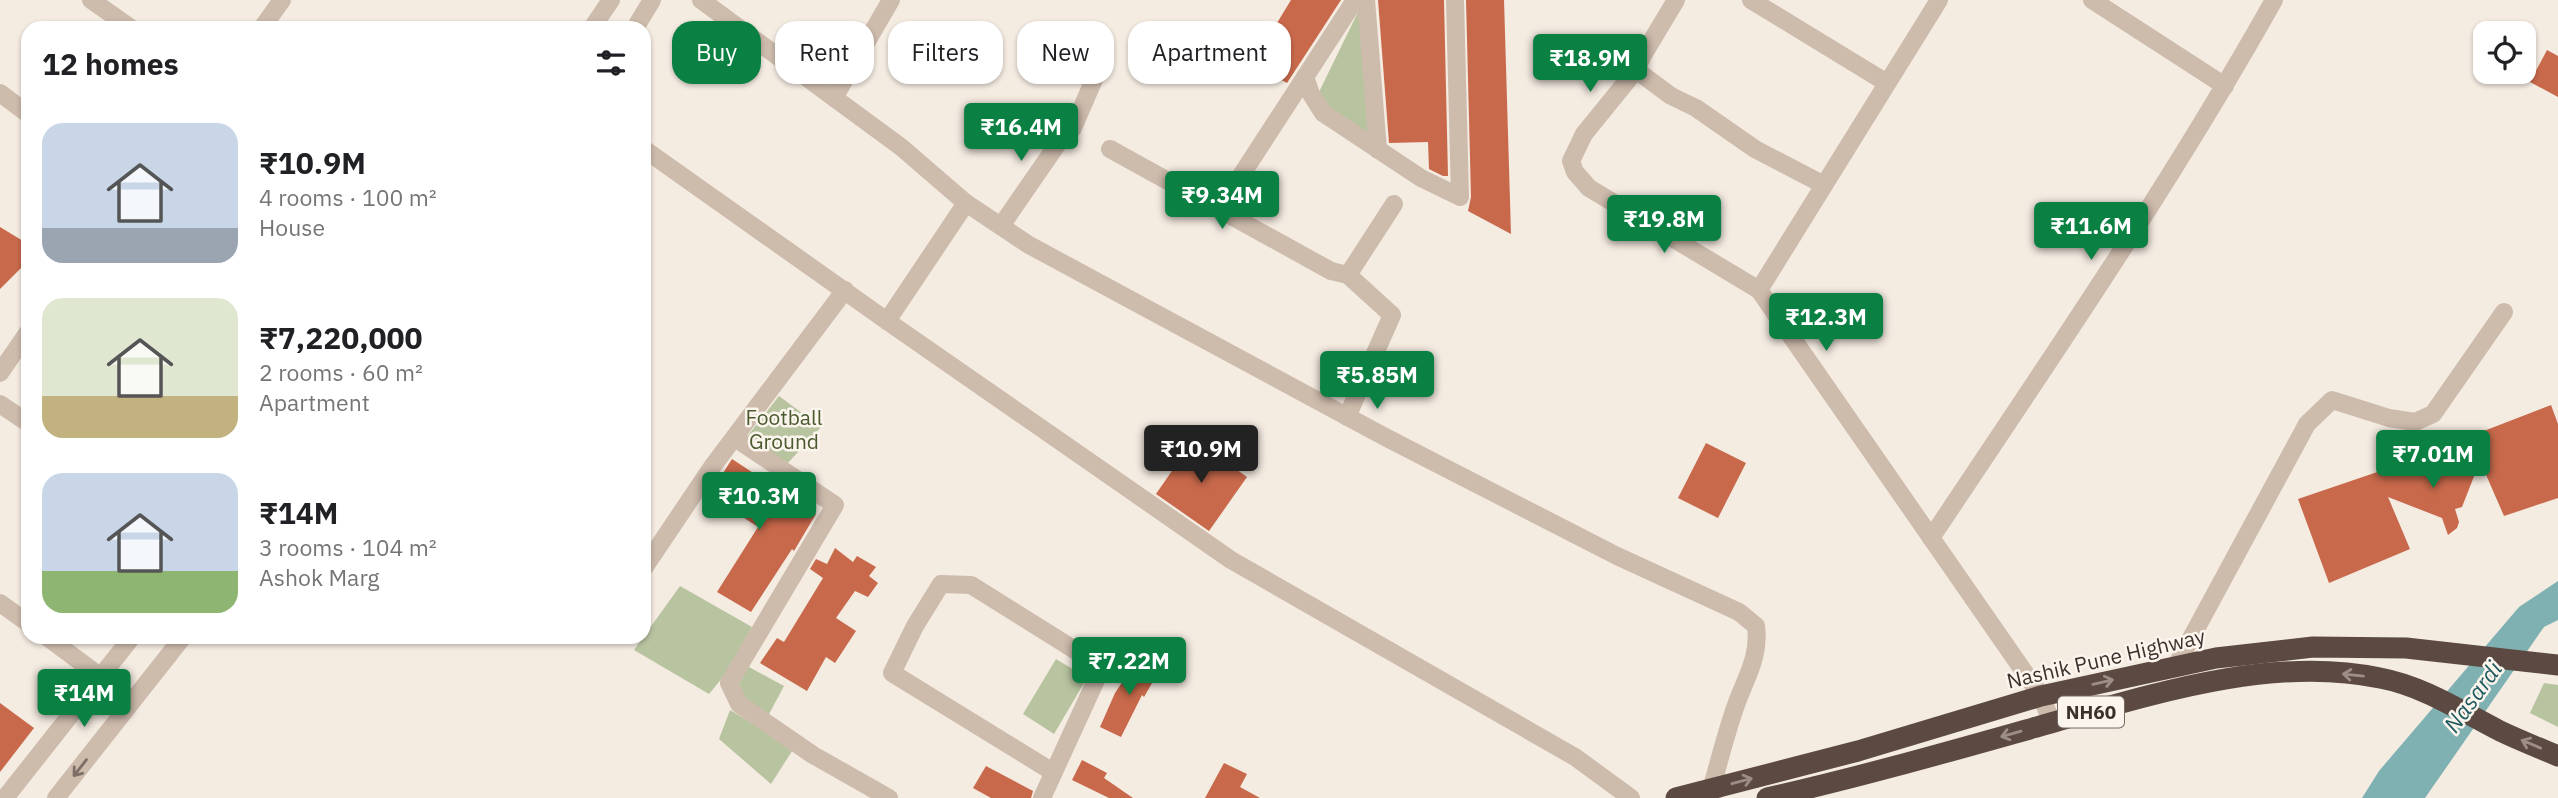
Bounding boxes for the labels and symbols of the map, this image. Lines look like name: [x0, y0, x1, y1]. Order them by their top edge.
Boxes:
pin: ₹18.9M: [1533, 34, 1647, 94]
pin: ₹16.4M: [964, 104, 1078, 163]
pin: ₹9.34M: [1165, 172, 1279, 231]
pin: ₹19.8M: [1607, 196, 1721, 255]
pin: ₹11.6M: [2034, 202, 2148, 262]
pin: ₹12.3M: [1769, 294, 1883, 353]
pin: ₹5.85M: [1320, 352, 1434, 411]
park label: Football Ground: [746, 403, 823, 455]
pin: ₹10.9M: [1144, 426, 1258, 485]
pin: ₹7.01M: [2376, 430, 2490, 490]
pin: ₹10.3M: [702, 472, 816, 532]
street label: Nashik Pune Highway: [2004, 621, 2208, 695]
pin: ₹7.22M: [1072, 638, 1186, 697]
water label: Nasardi: [2436, 654, 2509, 738]
one-way arrow: [2342, 668, 2365, 681]
pin: ₹14M: [43, 670, 125, 729]
one-way arrow: [2091, 675, 2114, 688]
road number: NH60: [2058, 696, 2124, 727]
one-way arrow: [2000, 728, 2023, 741]
one-way arrow: [2521, 737, 2542, 750]
one-way arrow: [72, 758, 87, 776]
one-way arrow: [1731, 774, 1753, 787]

